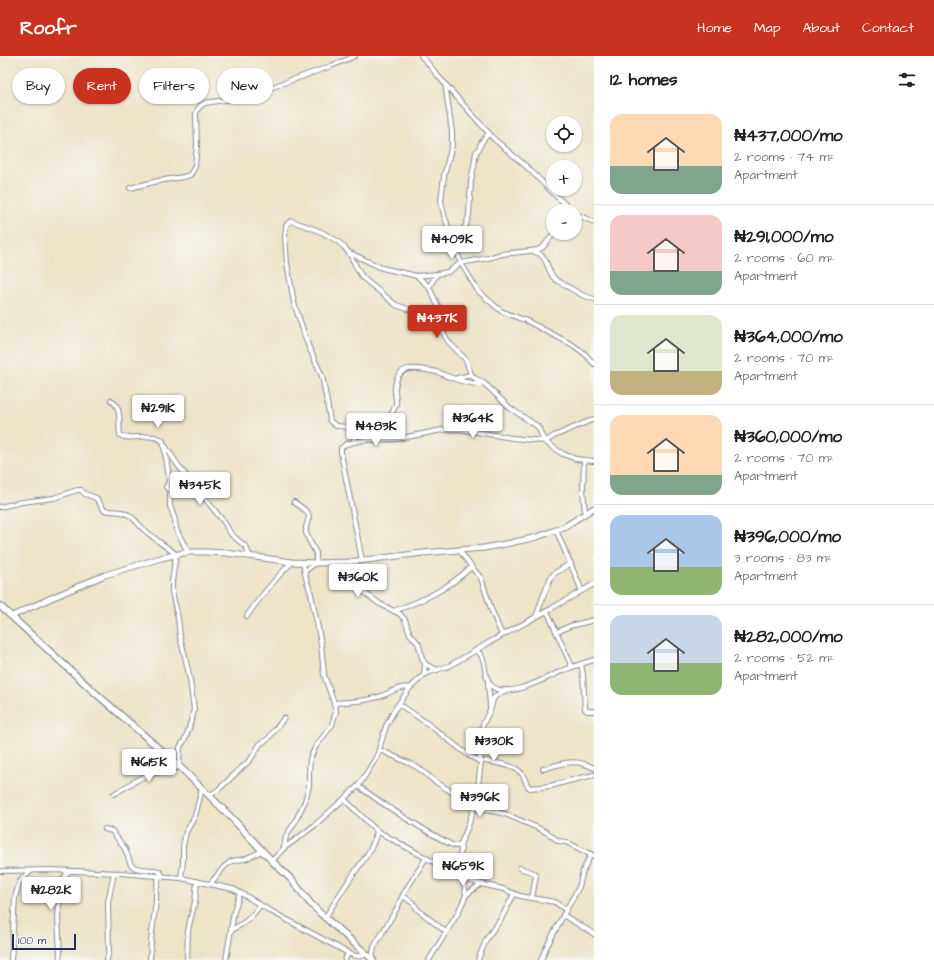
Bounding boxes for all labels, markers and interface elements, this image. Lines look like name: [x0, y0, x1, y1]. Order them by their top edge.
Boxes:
text: Roofr: [20, 15, 77, 42]
text: Home: [697, 18, 732, 38]
text: Map: [754, 18, 780, 38]
text: About: [802, 18, 840, 38]
text: Contact: [862, 18, 914, 38]
chip: Buy: [12, 68, 65, 104]
chip: Rent: [73, 68, 131, 104]
chip: Filters: [139, 68, 209, 104]
chip: New: [217, 68, 273, 104]
text: 12 homes: [610, 68, 678, 92]
icon: filters: [896, 69, 918, 91]
map controls: [546, 116, 582, 240]
button: locate: [546, 116, 582, 152]
text: ₦437,000/mo: [734, 124, 843, 148]
icon: home: [642, 130, 690, 178]
text: 2 rooms · 74 m²: [734, 148, 834, 166]
button: +: [546, 160, 582, 196]
text: Apartment: [734, 166, 798, 184]
button: −: [546, 204, 582, 240]
text: ₦291,000/mo: [734, 225, 834, 249]
pin: ₦409K: [424, 226, 480, 260]
text: ₦409K: [431, 230, 473, 248]
icon: home: [642, 231, 690, 279]
text: 2 rooms · 60 m²: [734, 249, 834, 267]
text: Apartment: [734, 267, 798, 285]
pin: ₦437K: [409, 305, 465, 339]
text: ₦437K: [417, 309, 457, 327]
text: ₦364,000/mo: [734, 325, 843, 349]
icon: home: [642, 331, 690, 379]
text: 2 rooms · 70 m²: [734, 349, 834, 367]
text: Apartment: [734, 367, 798, 385]
pin: ₦291K: [130, 395, 186, 429]
text: ₦291K: [141, 399, 175, 417]
pin: ₦364K: [445, 405, 501, 439]
text: ₦364K: [453, 409, 493, 427]
pin: ₦483K: [348, 413, 404, 447]
text: ₦483K: [355, 417, 397, 435]
text: ₦360,000/mo: [734, 425, 842, 449]
icon: home: [642, 431, 690, 479]
text: 2 rooms · 70 m²: [734, 449, 834, 467]
text: Apartment: [734, 467, 798, 485]
pin: ₦345K: [172, 472, 228, 506]
text: ₦345K: [179, 476, 221, 494]
text: ₦396,000/mo: [734, 525, 841, 549]
icon: home: [642, 531, 690, 579]
text: 3 rooms · 83 m²: [734, 549, 832, 567]
pin: ₦360K: [330, 564, 386, 598]
text: Apartment: [734, 567, 798, 585]
text: ₦360K: [338, 568, 378, 586]
text: ₦282,000/mo: [734, 625, 842, 649]
icon: home: [642, 631, 690, 679]
text: 2 rooms · 52 m²: [734, 649, 834, 667]
text: Apartment: [734, 667, 798, 685]
pin: ₦330K: [466, 728, 522, 762]
text: ₦330K: [475, 732, 513, 750]
pin: ₦615K: [121, 749, 177, 783]
text: ₦615K: [131, 753, 167, 771]
pin: ₦396K: [452, 784, 508, 818]
text: ₦396K: [460, 788, 500, 806]
pin: ₦659K: [435, 853, 491, 887]
text: ₦659K: [442, 857, 484, 875]
pin: ₦282K: [23, 877, 79, 911]
text: ₦282K: [31, 881, 71, 899]
scale bar: [12, 932, 76, 951]
text: 100 m: [18, 933, 46, 948]

